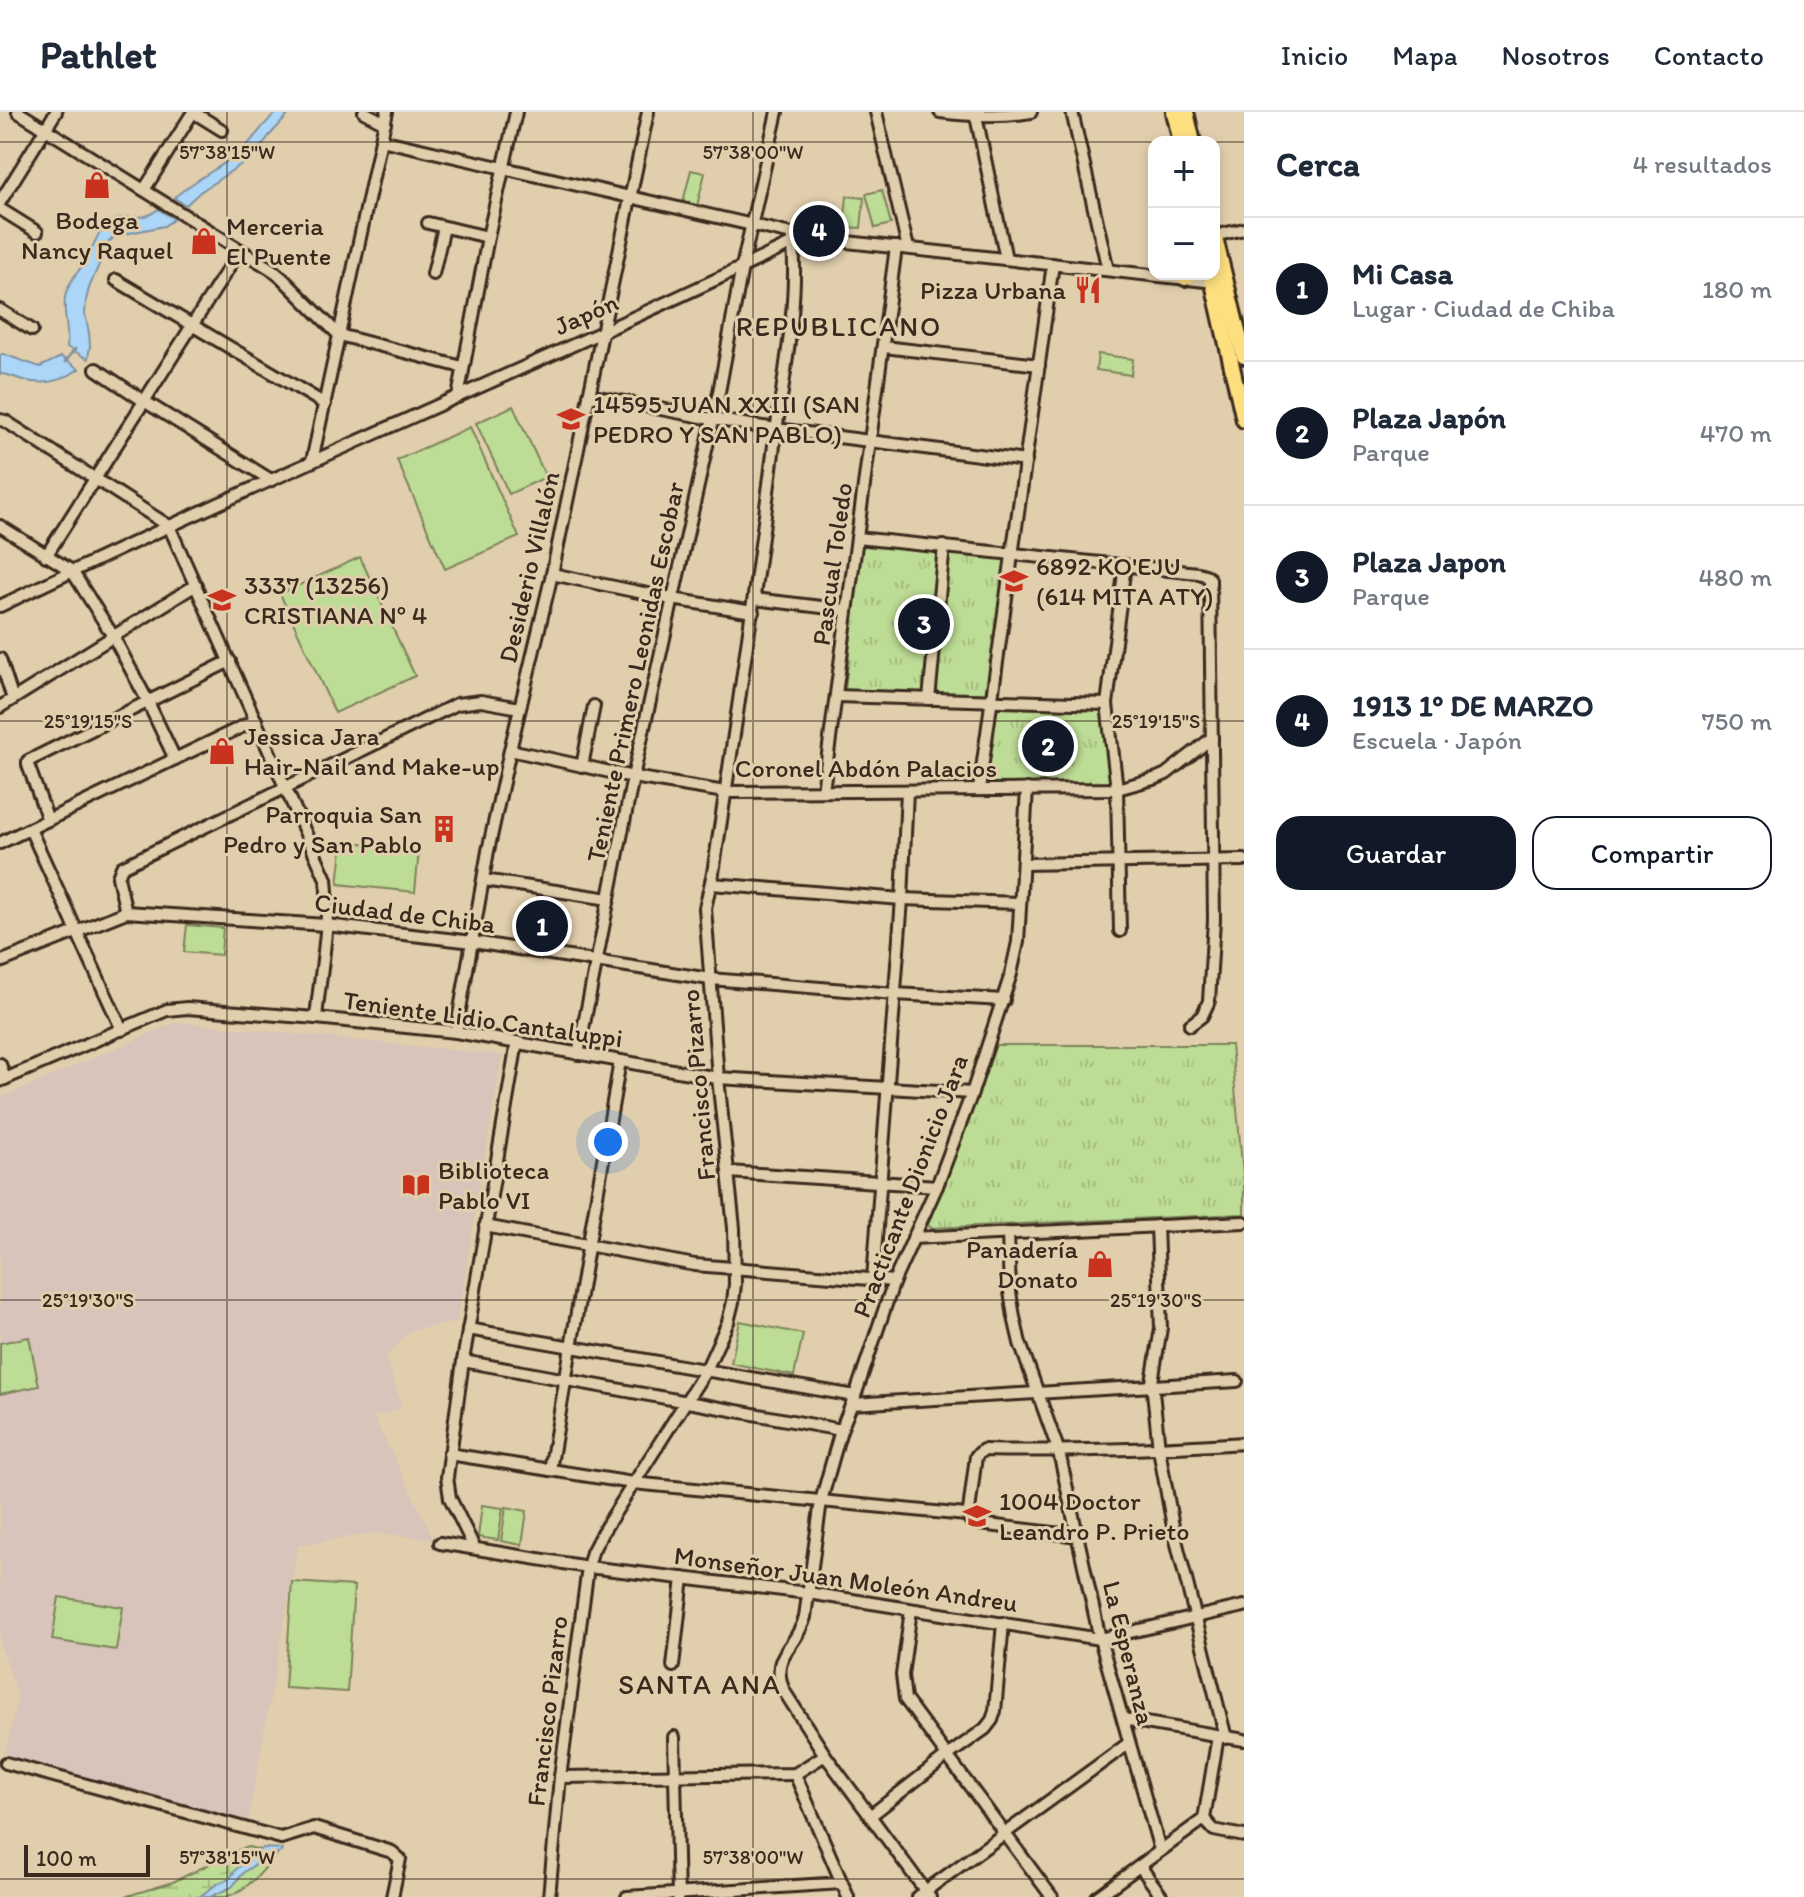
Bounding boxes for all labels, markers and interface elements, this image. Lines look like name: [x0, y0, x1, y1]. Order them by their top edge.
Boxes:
text: Pathlet: [40, 32, 157, 78]
text: Inicio: [1281, 38, 1348, 72]
text: Mapa: [1392, 38, 1458, 72]
text: Nosotros: [1502, 38, 1610, 72]
text: Contacto: [1654, 38, 1764, 72]
map controls: [1148, 136, 1220, 280]
button: +: [1148, 136, 1220, 208]
text: 57°38'15"W: [179, 140, 275, 164]
text: 57°38'00"W: [703, 140, 803, 164]
text: Cerca: [1276, 144, 1360, 185]
text: 4 resultados: [1632, 148, 1772, 180]
shop icon: Bodega Nancy Raquel: [82, 170, 112, 200]
pin: 4: [793, 201, 845, 261]
place label: Bodega Nancy Raquel: [21, 204, 173, 266]
button: −: [1148, 208, 1220, 280]
place label: Merceria El Puente: [226, 210, 331, 272]
shop icon: Merceria El Puente: [189, 226, 219, 256]
text: Mi Casa: [1352, 255, 1453, 292]
text: 1: [1296, 273, 1308, 305]
text: 180 m: [1702, 273, 1772, 305]
place label: Pizza Urbana: [920, 274, 1066, 306]
restaurant icon: Pizza Urbana: [1073, 275, 1103, 305]
street label: Japón: [549, 286, 623, 342]
text: Lugar · Ciudad de Chiba: [1352, 292, 1615, 324]
district label: REPUBLICANO: [736, 309, 942, 343]
place label: 14595 JUAN XXIII (SAN PEDRO Y SAN PABLO): [593, 388, 860, 450]
text: Plaza Japón: [1352, 399, 1506, 436]
school or university icon: 14595 JUAN XXIII (SAN PEDRO Y SAN PABLO): [556, 404, 586, 434]
text: 2: [1295, 417, 1309, 449]
text: 470 m: [1700, 417, 1772, 449]
text: Parque: [1352, 436, 1430, 468]
street label: Desiderio Villalón: [491, 468, 567, 666]
street label: Teniente Primero Leonidas Escobar: [579, 478, 691, 865]
street label: Pascual Toledo: [805, 481, 859, 647]
text: Plaza Japon: [1352, 543, 1506, 580]
place label: 6892 KO'EJU (614 MITA ATY): [1036, 550, 1213, 612]
text: 3: [1295, 561, 1309, 593]
text: 480 m: [1698, 561, 1772, 593]
school or university icon: 6892 KO'EJU (614 MITA ATY): [999, 566, 1029, 596]
place label: 3337 (13256) CRISTIANA Nº 4: [244, 569, 428, 631]
text: Parque: [1352, 580, 1430, 612]
school or university icon: 3337 (13256) CRISTIANA Nº 4: [207, 585, 237, 615]
pin: 3: [898, 594, 950, 654]
text: 1913 1º DE MARZO: [1352, 687, 1594, 724]
text: 4: [1294, 705, 1310, 737]
text: 750 m: [1702, 705, 1772, 737]
text: 25°19'15"S: [44, 709, 132, 733]
text: 25°19'15"S: [1112, 709, 1200, 733]
pin: 2: [1022, 716, 1074, 776]
place label: Jessica Jara Hair-Nail and Make-up: [244, 720, 500, 782]
text: Escuela · Japón: [1352, 724, 1522, 756]
shop icon: Jessica Jara Hair-Nail and Make-up: [207, 736, 237, 766]
street label: Coronel Abdón Palacios: [735, 752, 997, 784]
place label: Parroquia San Pedro y San Pablo: [223, 798, 422, 860]
building icon: Parroquia San Pedro y San Pablo: [429, 814, 459, 844]
button: Guardar: [1276, 816, 1516, 890]
button: Compartir: [1532, 816, 1772, 890]
street label: Ciudad de Chiba: [313, 886, 498, 940]
pin: 1: [516, 896, 568, 956]
street label: Teniente Lidio Cantaluppi: [341, 984, 625, 1054]
street label: Francisco Pizarro: [674, 988, 722, 1182]
street label: Practicante Dionicio Jara: [845, 1050, 975, 1322]
your location: [588, 1122, 628, 1162]
place label: Biblioteca Pablo VI: [438, 1154, 550, 1216]
library icon: Biblioteca Pablo VI: [401, 1170, 431, 1200]
place label: Panadería Donato: [966, 1233, 1078, 1295]
shop icon: Panadería Donato: [1085, 1249, 1115, 1279]
text: 25°19'30"S: [42, 1288, 134, 1312]
text: 25°19'30"S: [1110, 1288, 1202, 1312]
place label: 1004 Doctor Leandro P. Prieto: [999, 1485, 1190, 1547]
school or university icon: 1004 Doctor Leandro P. Prieto: [962, 1501, 992, 1531]
street label: Monseñor Juan Moleón Andreu: [672, 1539, 1020, 1619]
street label: La Esperanza: [1096, 1578, 1162, 1729]
street label: Francisco Pizarro: [519, 1614, 575, 1808]
district label: SANTA ANA: [618, 1667, 782, 1701]
scale bar: [24, 1841, 150, 1877]
text: 100 m: [36, 1845, 97, 1872]
text: 57°38'15"W: [179, 1845, 275, 1869]
text: 57°38'00"W: [703, 1845, 803, 1869]

